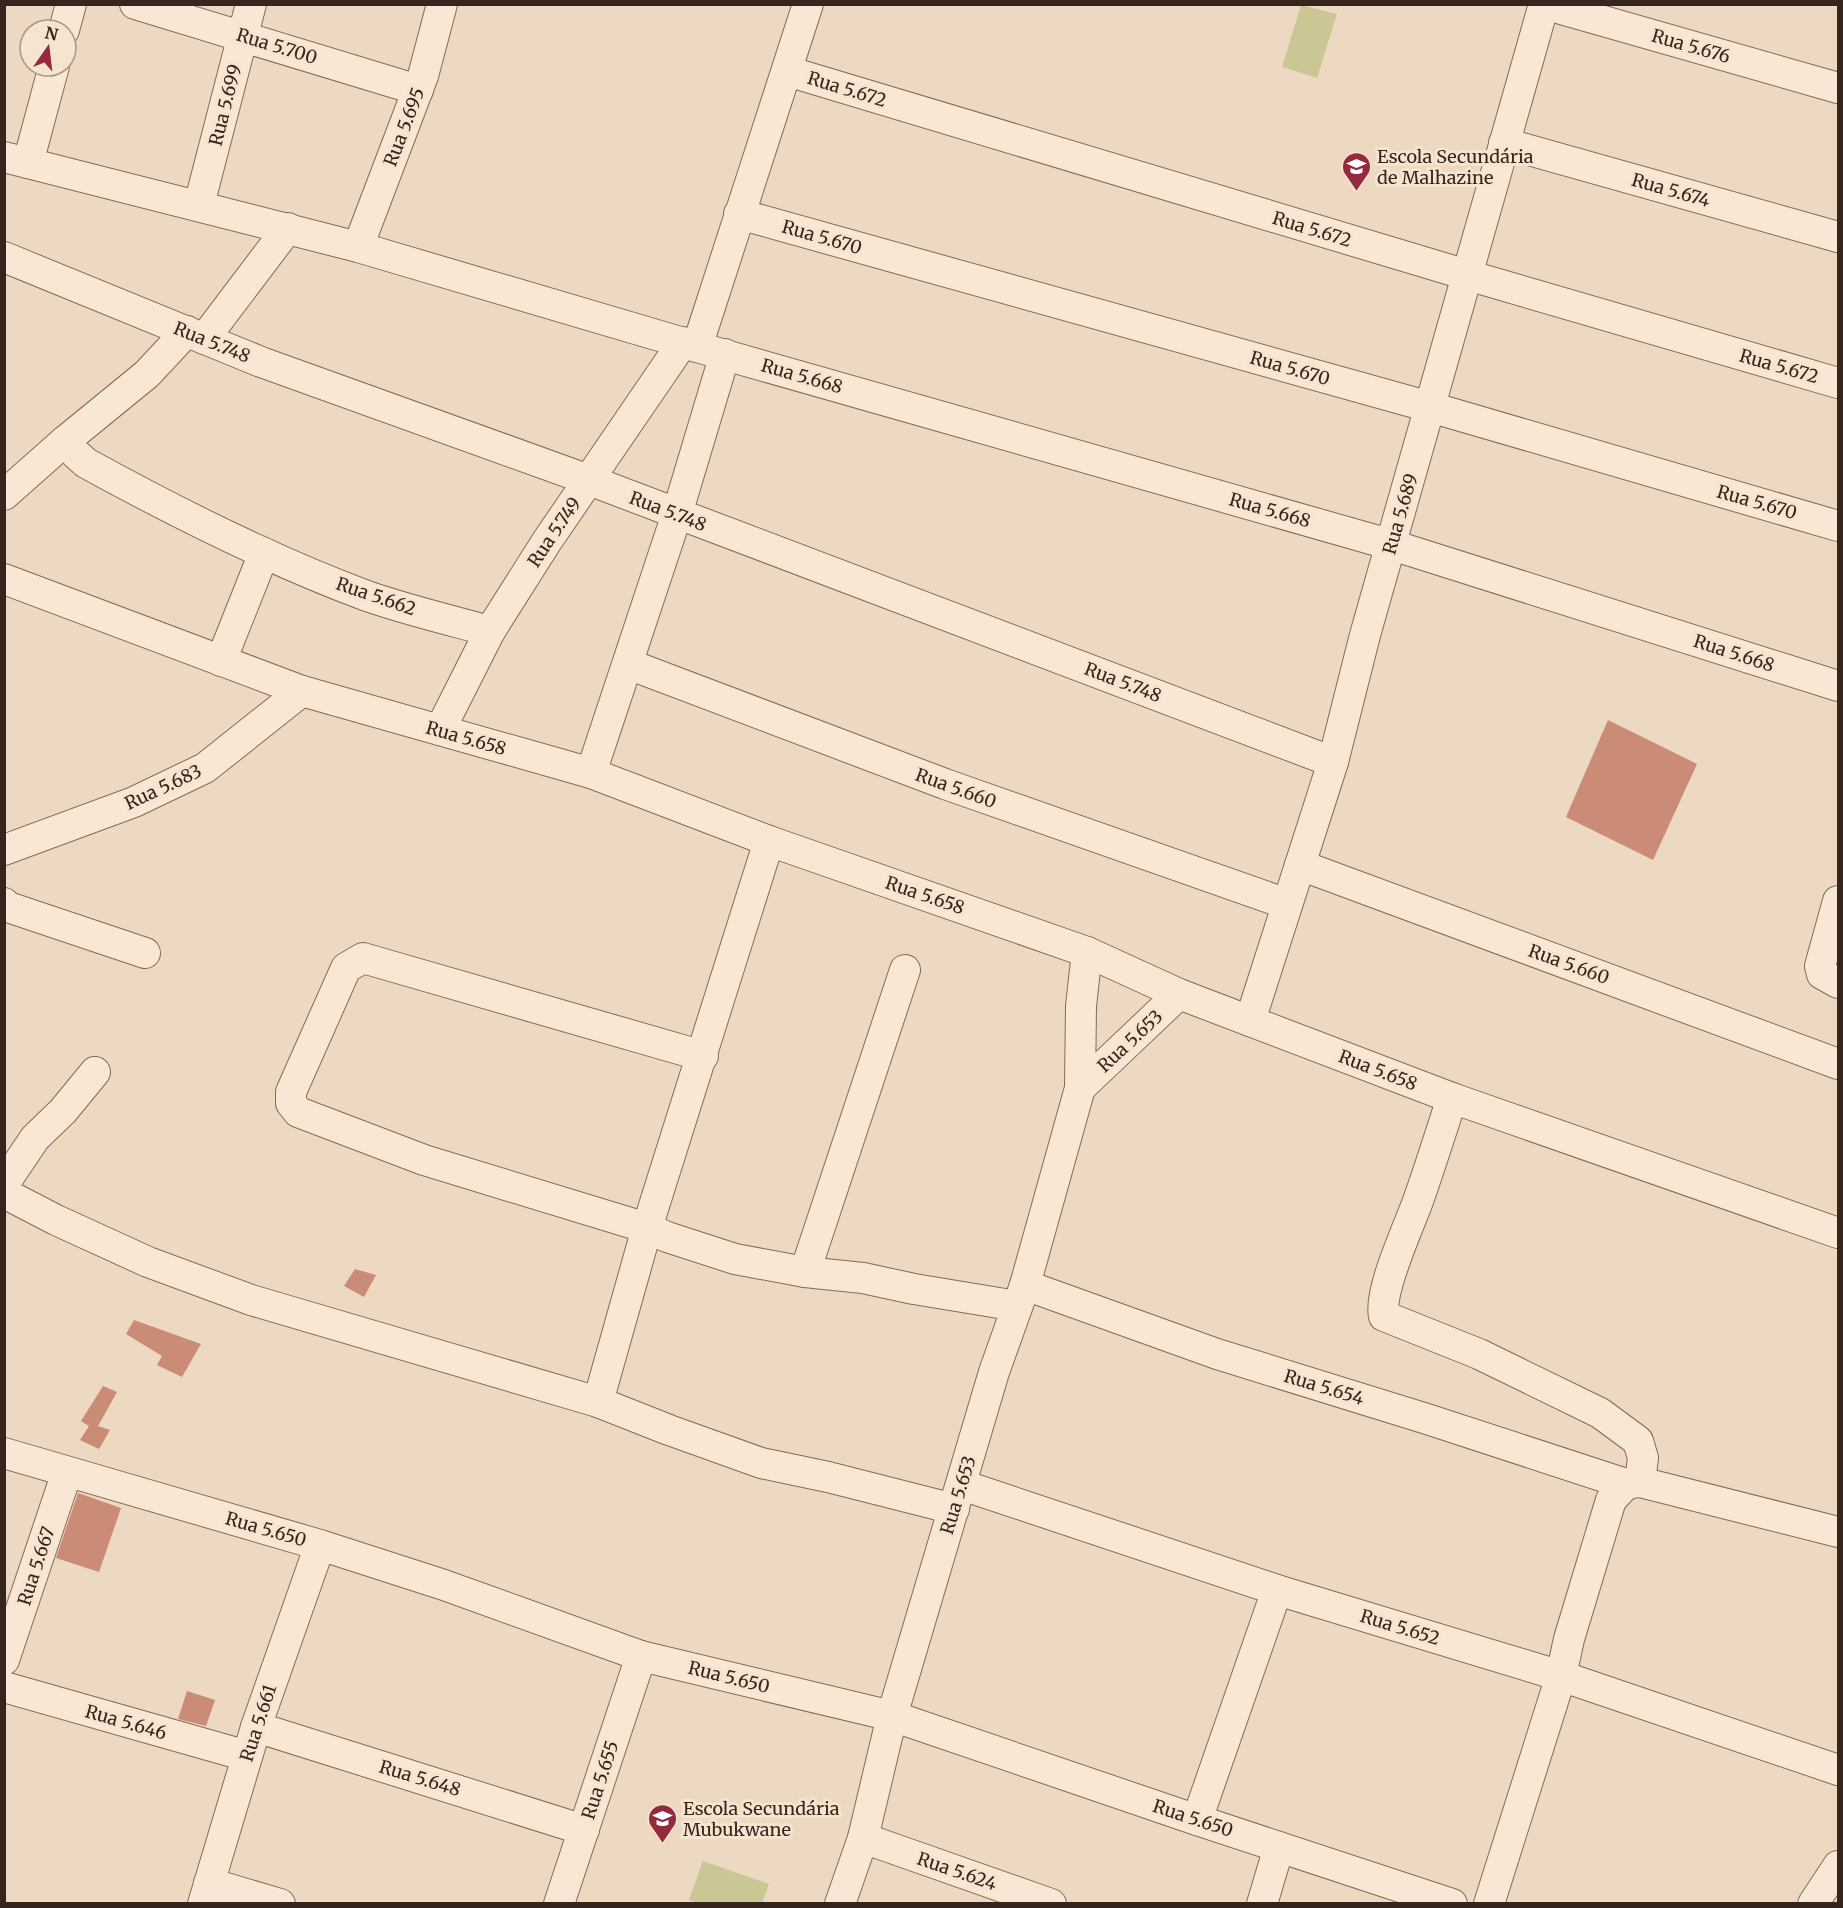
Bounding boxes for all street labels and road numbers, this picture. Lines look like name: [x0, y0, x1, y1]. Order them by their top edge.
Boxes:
street label: Rua 5.700: [234, 23, 320, 69]
street label: Rua 5.676: [1649, 24, 1733, 68]
street label: Rua 5.699: [204, 62, 246, 148]
street label: Rua 5.672: [805, 66, 889, 112]
street label: Rua 5.695: [378, 84, 430, 170]
street label: Rua 5.674: [1629, 168, 1713, 212]
street label: Rua 5.672: [1270, 206, 1354, 252]
street label: Rua 5.670: [779, 215, 865, 259]
street label: Rua 5.748: [170, 316, 254, 368]
street label: Rua 5.672: [1737, 344, 1821, 388]
street label: Rua 5.670: [1247, 346, 1333, 390]
street label: Rua 5.668: [759, 353, 845, 399]
street label: Rua 5.689: [1377, 471, 1423, 557]
street label: Rua 5.670: [1714, 480, 1800, 524]
street label: Rua 5.748: [626, 486, 710, 536]
street label: Rua 5.668: [1227, 487, 1313, 533]
street label: Rua 5.749: [522, 493, 586, 571]
street label: Rua 5.662: [333, 572, 419, 620]
street label: Rua 5.668: [1691, 629, 1777, 677]
street label: Rua 5.748: [1081, 657, 1165, 707]
street label: Rua 5.658: [423, 716, 509, 760]
street label: Rua 5.683: [121, 759, 205, 815]
street label: Rua 5.660: [912, 763, 1000, 813]
street label: Rua 5.658: [882, 871, 968, 919]
street label: Rua 5.660: [1525, 939, 1613, 989]
street label: Rua 5.653: [1092, 1005, 1168, 1077]
street label: Rua 5.658: [1336, 1045, 1420, 1095]
street label: Rua 5.654: [1281, 1364, 1367, 1410]
street label: Rua 5.653: [935, 1453, 981, 1537]
street label: Rua 5.650: [223, 1506, 309, 1552]
street label: Rua 5.667: [12, 1524, 60, 1608]
street label: Rua 5.652: [1358, 1604, 1442, 1650]
street label: Rua 5.650: [686, 1656, 772, 1698]
street label: Rua 5.661: [235, 1681, 281, 1765]
street label: Rua 5.646: [83, 1699, 170, 1745]
street label: Rua 5.655: [576, 1738, 624, 1822]
street label: Rua 5.648: [377, 1755, 463, 1801]
street label: Rua 5.650: [1150, 1794, 1236, 1842]
street label: Rua 5.624: [914, 1847, 1000, 1895]

